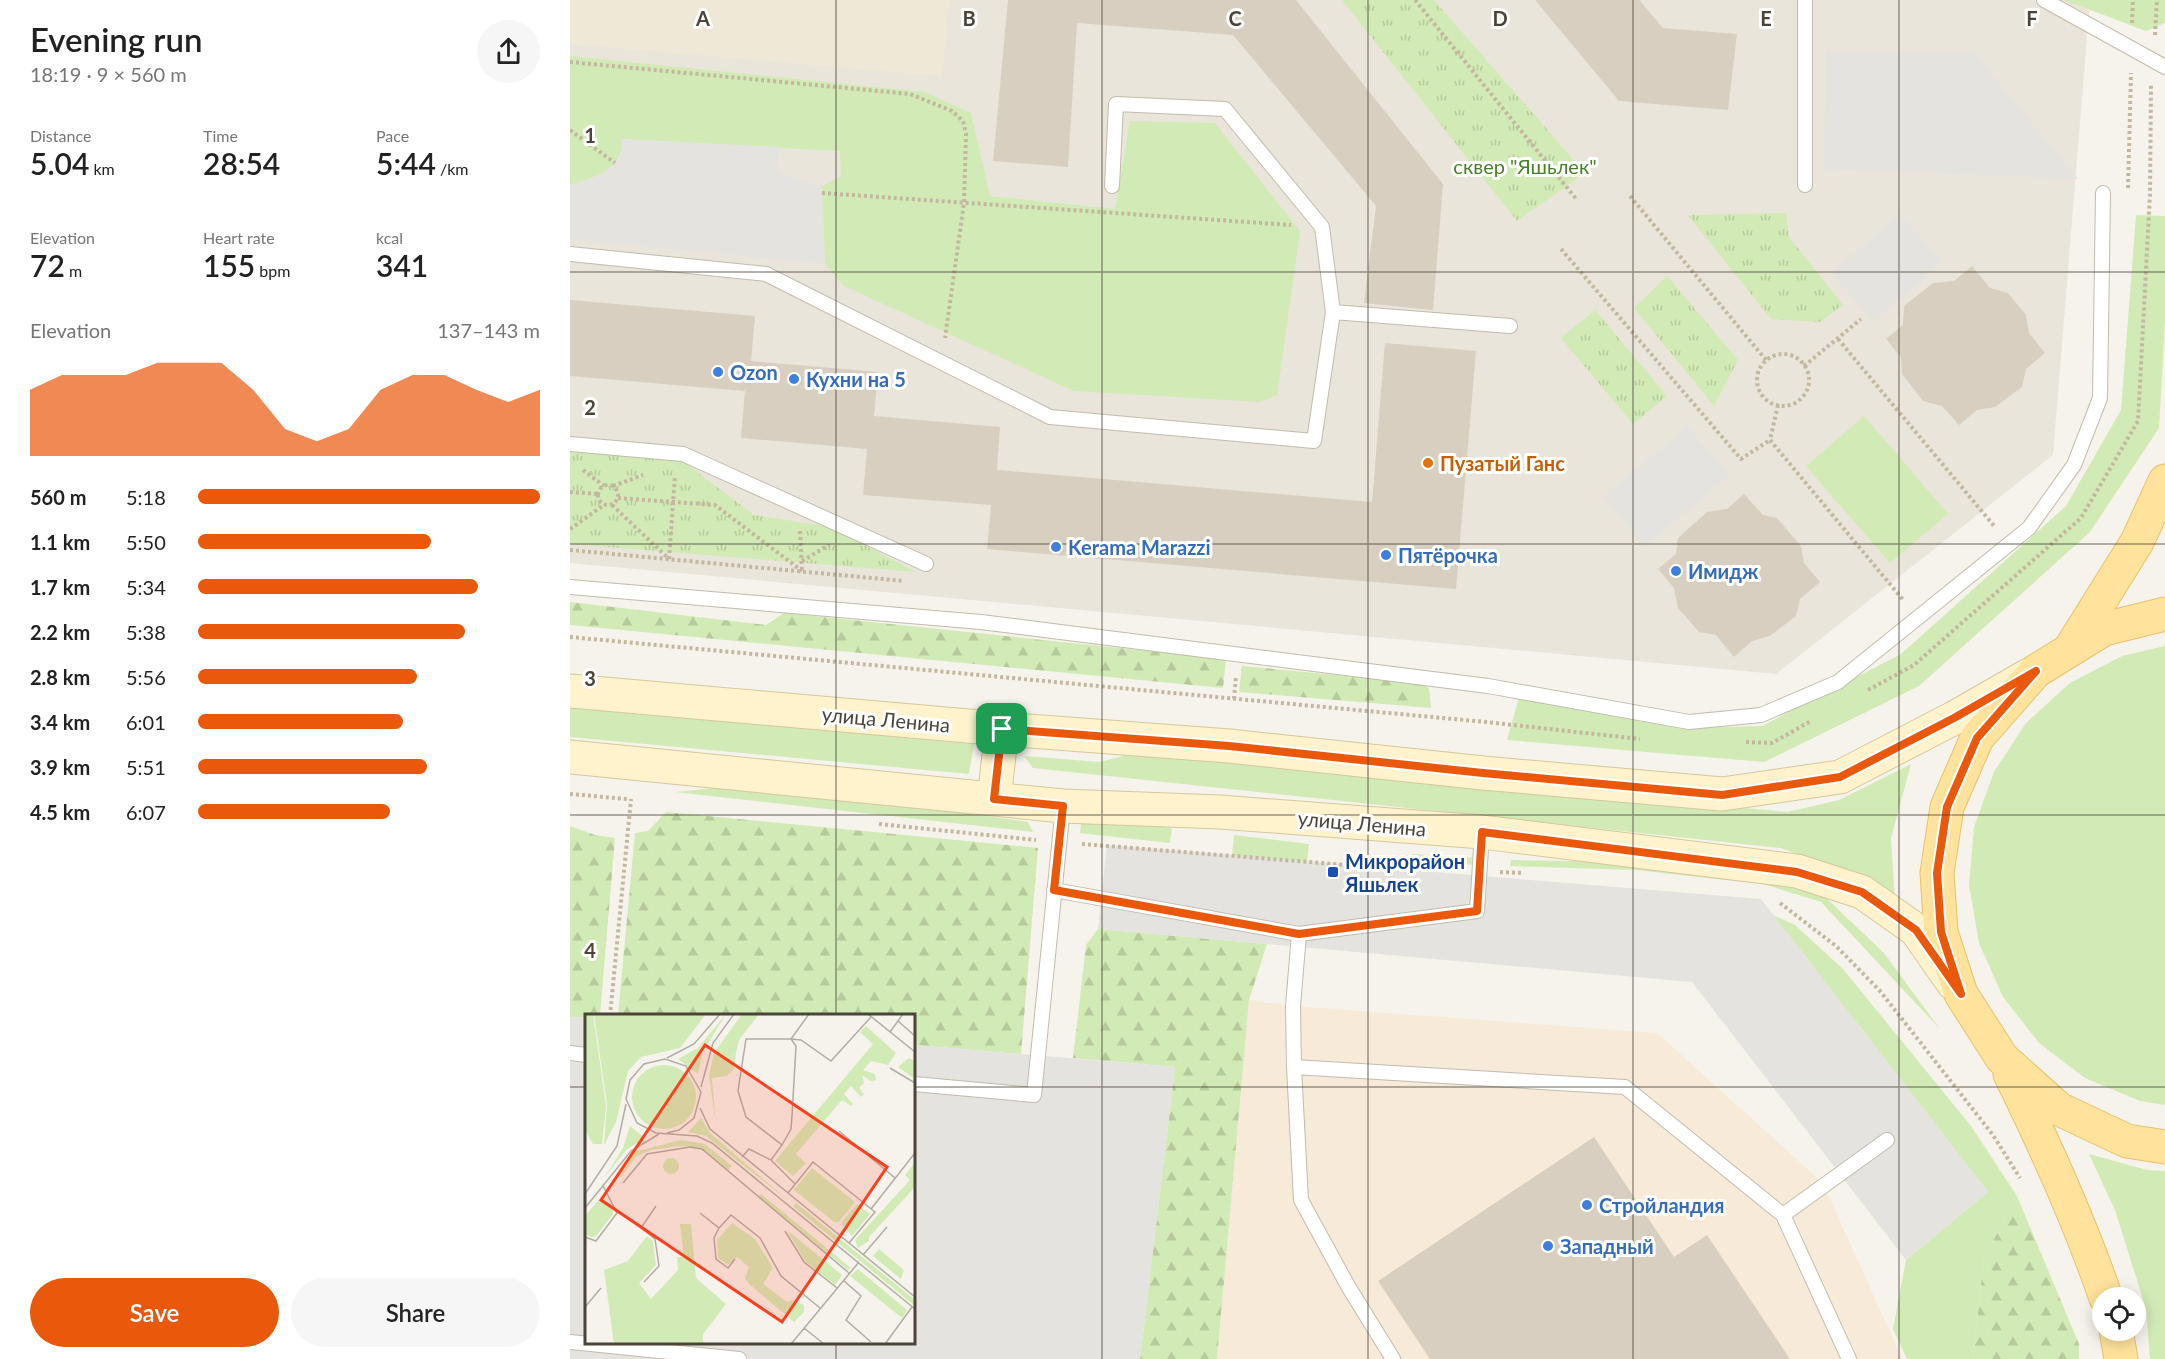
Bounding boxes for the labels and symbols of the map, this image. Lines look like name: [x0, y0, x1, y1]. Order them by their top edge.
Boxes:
text: A: [695, 6, 710, 30]
text: B: [962, 6, 976, 30]
text: C: [1228, 6, 1242, 30]
text: D: [1492, 6, 1508, 30]
text: E: [1760, 6, 1772, 30]
text: F: [2026, 6, 2038, 30]
text: 1: [584, 123, 596, 147]
park label: сквер "Яшьлек": [1453, 154, 1597, 178]
place label: Ozon: [730, 360, 778, 384]
marker: Ozon: [711, 365, 725, 379]
place label: Кухни на 5: [806, 367, 906, 391]
marker: Кухни на 5: [787, 372, 801, 386]
text: 2: [584, 395, 596, 419]
place label: Пузатый Ганс: [1440, 451, 1565, 475]
marker: Пузатый Ганс: [1421, 456, 1435, 470]
place label: Kerama Marazzi: [1068, 535, 1211, 559]
marker: Kerama Marazzi: [1049, 540, 1063, 554]
place label: Пятёрочка: [1398, 543, 1498, 567]
marker: Пятёрочка: [1379, 548, 1393, 562]
place label: Имидж: [1688, 559, 1759, 583]
marker: Имидж: [1669, 564, 1683, 578]
text: 3: [584, 666, 596, 690]
street label: улица Ленина: [821, 701, 951, 737]
pin: [976, 703, 1027, 754]
street label: улица Ленина: [1297, 805, 1427, 841]
place label: Микрорайон Яшьлек: [1344, 849, 1465, 896]
marker: Микрорайон Яшьлек: [1326, 865, 1340, 879]
text: 4: [584, 938, 596, 962]
inset map: [585, 1014, 915, 1344]
place label: Стройландия: [1599, 1193, 1725, 1217]
marker: Стройландия: [1580, 1198, 1594, 1212]
place label: Западный: [1560, 1234, 1654, 1258]
marker: Западный: [1541, 1239, 1555, 1253]

